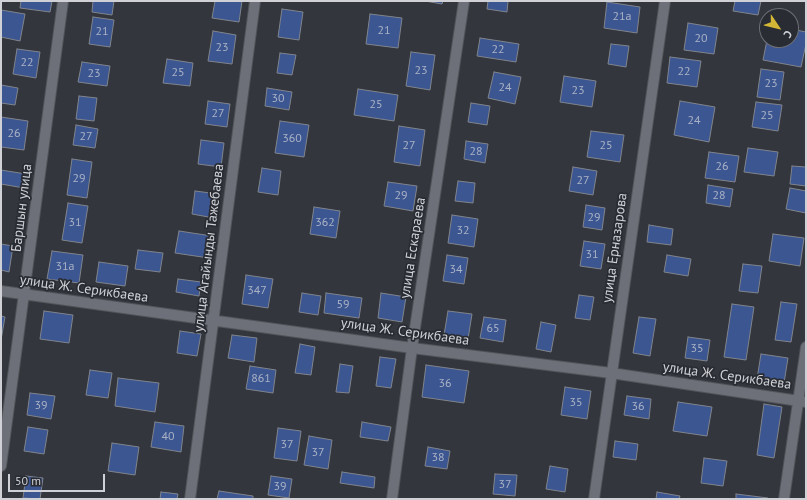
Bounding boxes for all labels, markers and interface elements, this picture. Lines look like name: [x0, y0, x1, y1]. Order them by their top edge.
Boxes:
north arrow: [759, 8, 799, 48]
house number: 21а: [612, 10, 632, 24]
house number: 21: [377, 24, 391, 38]
house number: 21: [95, 25, 109, 39]
text: С: [781, 28, 796, 41]
house number: 20: [694, 32, 708, 46]
house number: 23: [215, 41, 229, 55]
house number: 22: [491, 43, 505, 57]
house number: 22: [20, 56, 34, 70]
house number: 23: [414, 64, 428, 78]
house number: 22: [677, 65, 691, 79]
house number: 25: [171, 66, 185, 80]
house number: 23: [87, 67, 101, 81]
house number: 23: [764, 77, 778, 91]
house number: 24: [498, 81, 512, 95]
house number: 23: [571, 84, 585, 98]
house number: 30: [271, 92, 285, 106]
house number: 25: [369, 98, 383, 112]
house number: 27: [211, 107, 225, 121]
house number: 25: [760, 109, 774, 123]
house number: 24: [687, 114, 701, 128]
house number: 26: [7, 127, 21, 141]
house number: 27: [79, 130, 93, 144]
house number: 360: [282, 132, 302, 146]
house number: 27: [402, 139, 416, 153]
house number: 25: [599, 139, 613, 153]
house number: 28: [469, 145, 483, 159]
house number: 26: [715, 160, 729, 174]
street label: Баршын улица: [8, 163, 36, 253]
street label: улица Агайынды Тажебаева: [190, 163, 228, 333]
house number: 29: [72, 172, 86, 186]
house number: 27: [576, 174, 590, 188]
house number: 29: [394, 189, 408, 203]
house number: 28: [712, 189, 726, 203]
street label: улица Ерназарова: [599, 192, 631, 304]
street label: улица Ескараева: [397, 196, 429, 300]
house number: 29: [587, 211, 601, 225]
house number: 31: [68, 216, 82, 230]
house number: 362: [315, 216, 335, 230]
house number: 32: [456, 224, 470, 238]
house number: 31: [585, 248, 599, 262]
house number: 31а: [55, 260, 75, 274]
house number: 34: [449, 263, 463, 277]
street label: улица Ж. Серикбаева: [19, 272, 149, 306]
house number: 347: [247, 284, 267, 298]
house number: 59: [336, 298, 350, 312]
street label: улица Ж. Серикбаева: [340, 315, 470, 349]
house number: 65: [486, 322, 500, 336]
house number: 35: [690, 342, 704, 356]
street label: улица Ж. Серикбаева: [662, 359, 792, 393]
house number: 861: [251, 372, 271, 386]
house number: 36: [438, 377, 452, 391]
house number: 35: [569, 396, 583, 410]
house number: 39: [34, 399, 48, 413]
house number: 36: [631, 400, 645, 414]
house number: 40: [161, 430, 175, 444]
house number: 37: [280, 438, 294, 452]
house number: 37: [311, 446, 325, 460]
house number: 38: [431, 451, 445, 465]
scale bar: [10, 466, 107, 492]
text: 50 m: [15, 473, 41, 488]
house number: 37: [498, 478, 512, 492]
house number: 39: [273, 480, 287, 494]

